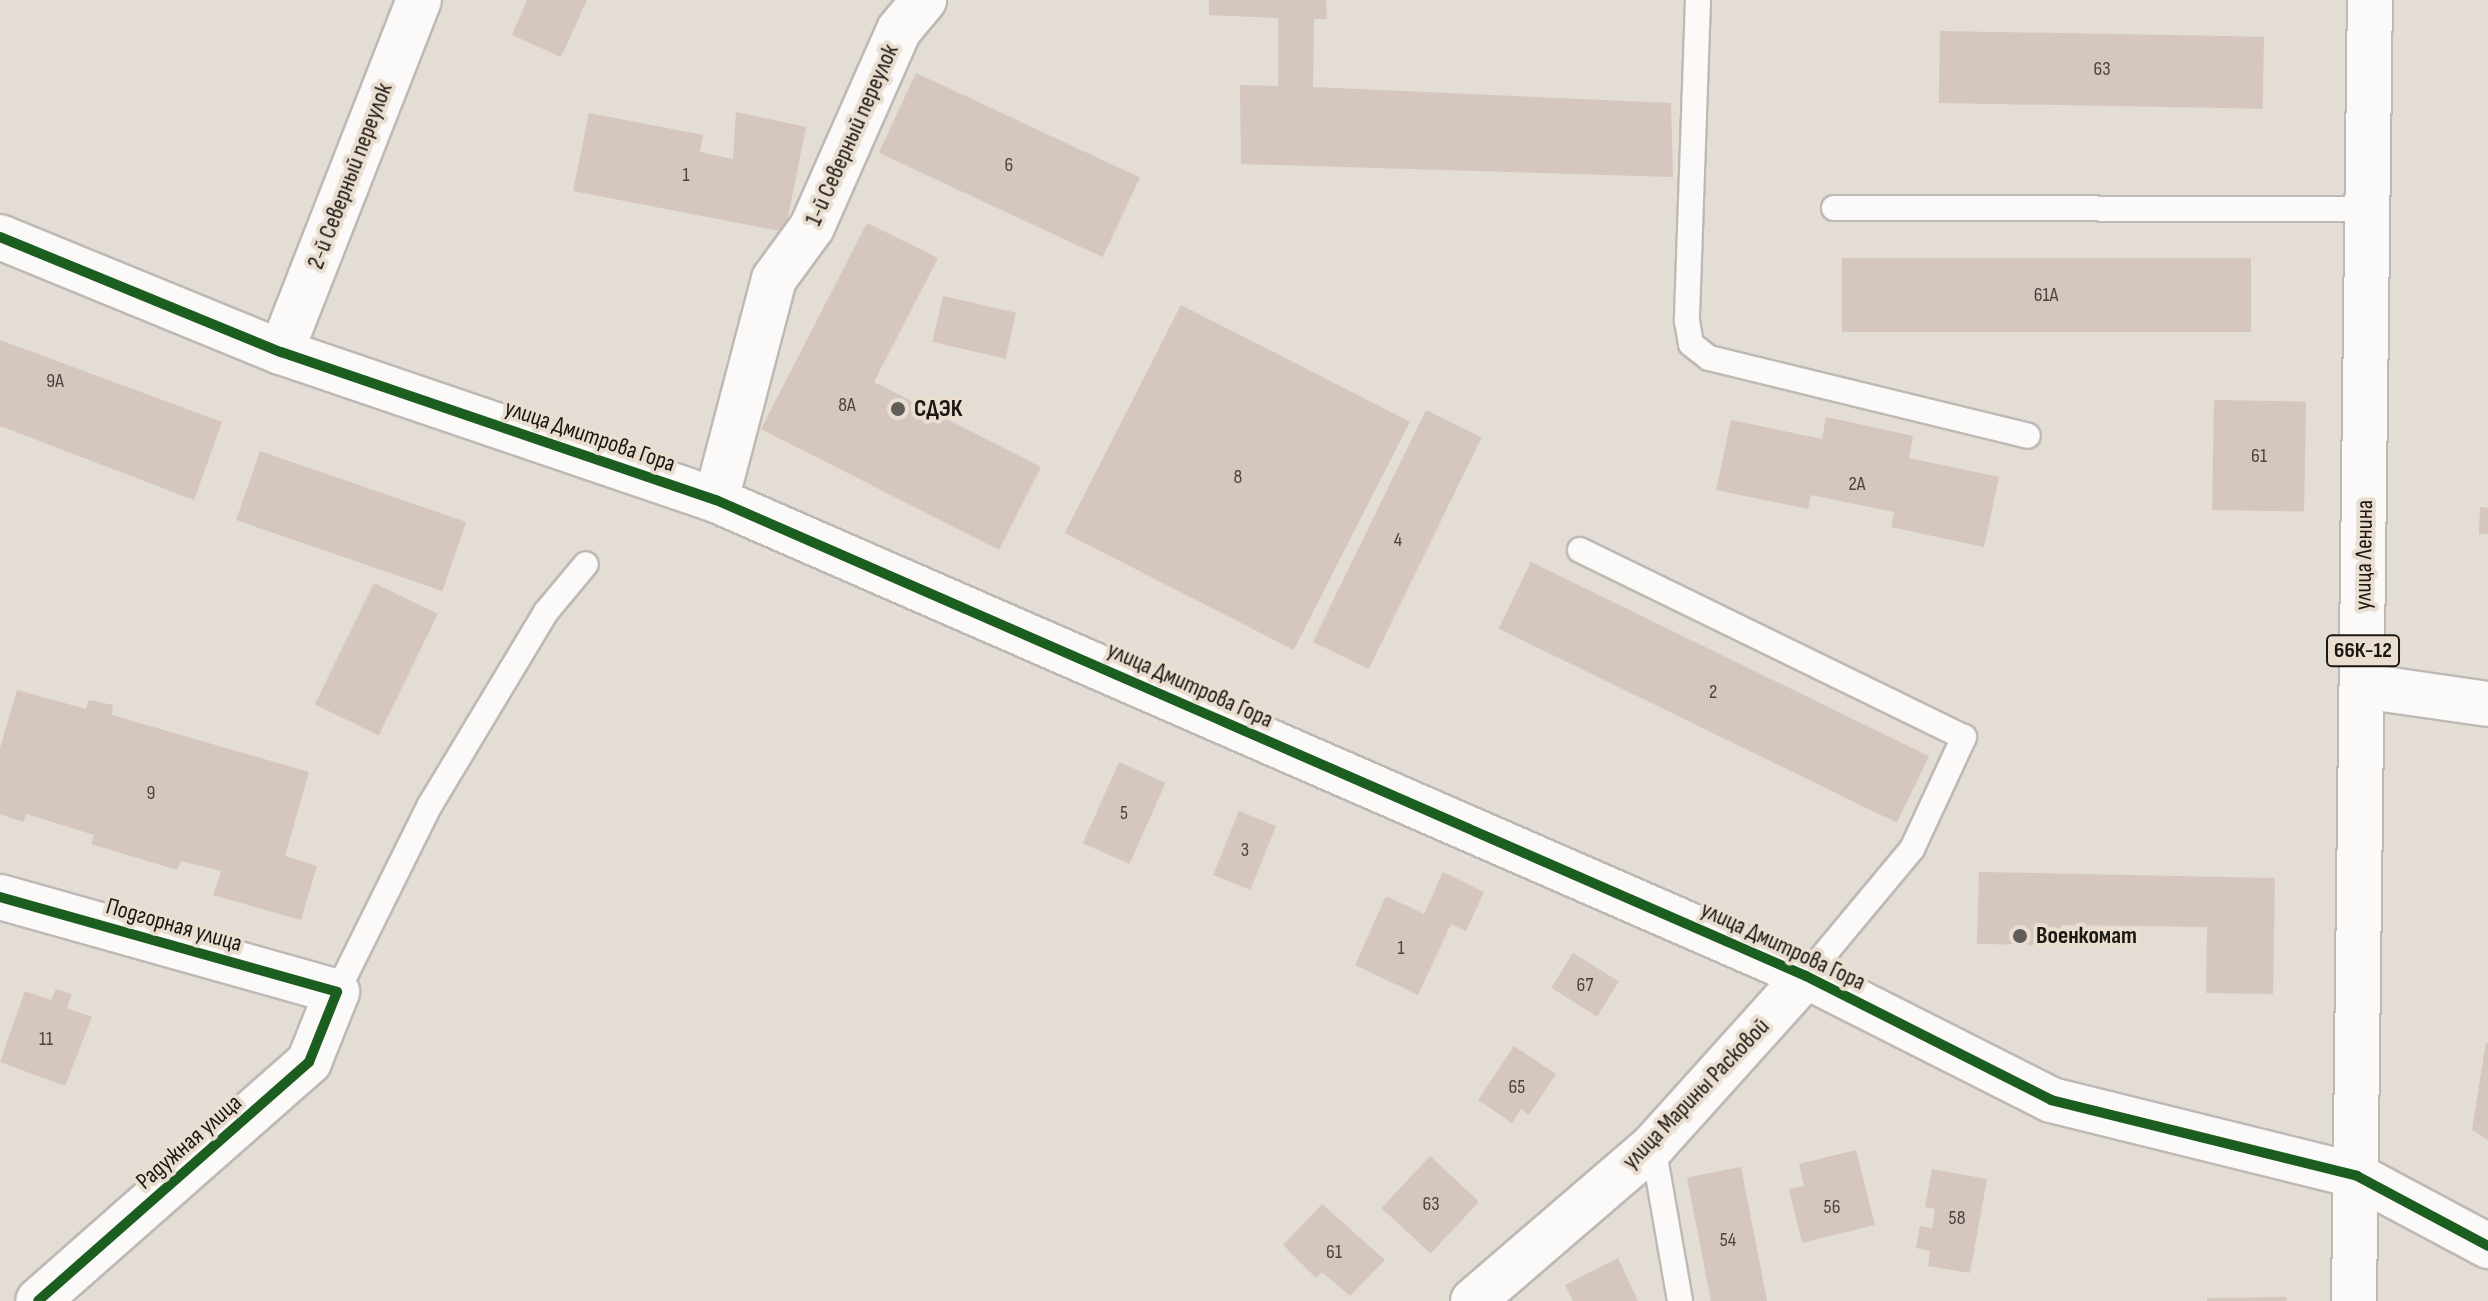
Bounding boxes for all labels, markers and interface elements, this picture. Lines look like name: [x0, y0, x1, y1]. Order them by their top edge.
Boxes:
street label: 1-й Северный переулок: [799, 40, 905, 230]
house number: 63: [2093, 57, 2111, 81]
street label: 2-й Северный переулок: [301, 79, 399, 273]
house number: 6: [1005, 153, 1013, 177]
house number: 1: [683, 163, 689, 187]
house number: 61А: [2034, 283, 2058, 307]
house number: 9А: [46, 369, 64, 393]
street label: улица Дмитрова Гора: [501, 393, 679, 479]
house number: 8А: [838, 393, 856, 417]
place label: СДЭК: [914, 395, 962, 423]
marker: СДЭК: [889, 400, 907, 418]
house number: 61: [2251, 444, 2267, 468]
house number: 8: [1234, 465, 1242, 489]
house number: 2А: [1849, 472, 1865, 496]
street label: улица Ленина: [2349, 500, 2379, 610]
house number: 4: [1394, 528, 1402, 552]
road number: 66К-12: [2325, 633, 2401, 669]
street label: улица Дмитрова Гора: [1103, 636, 1277, 734]
house number: 2: [1709, 680, 1717, 704]
house number: 9: [147, 781, 155, 805]
house number: 5: [1120, 801, 1128, 825]
house number: 3: [1241, 838, 1249, 862]
street label: Подгорная улица: [103, 892, 245, 958]
street label: улица Дмитрова Гора: [1696, 895, 1870, 997]
place label: Военкомат: [2036, 922, 2137, 950]
marker: Военкомат: [2011, 927, 2029, 945]
house number: 1: [1398, 936, 1404, 960]
house number: 67: [1577, 973, 1593, 997]
street label: улица Марины Расковой: [1617, 1012, 1775, 1176]
house number: 11: [39, 1027, 53, 1051]
house number: 65: [1509, 1075, 1525, 1099]
street label: Радужная улица: [130, 1088, 248, 1196]
house number: 63: [1422, 1192, 1440, 1216]
house number: 56: [1824, 1195, 1840, 1219]
house number: 58: [1949, 1206, 1965, 1230]
house number: 54: [1720, 1228, 1736, 1252]
house number: 61: [1326, 1240, 1342, 1264]

